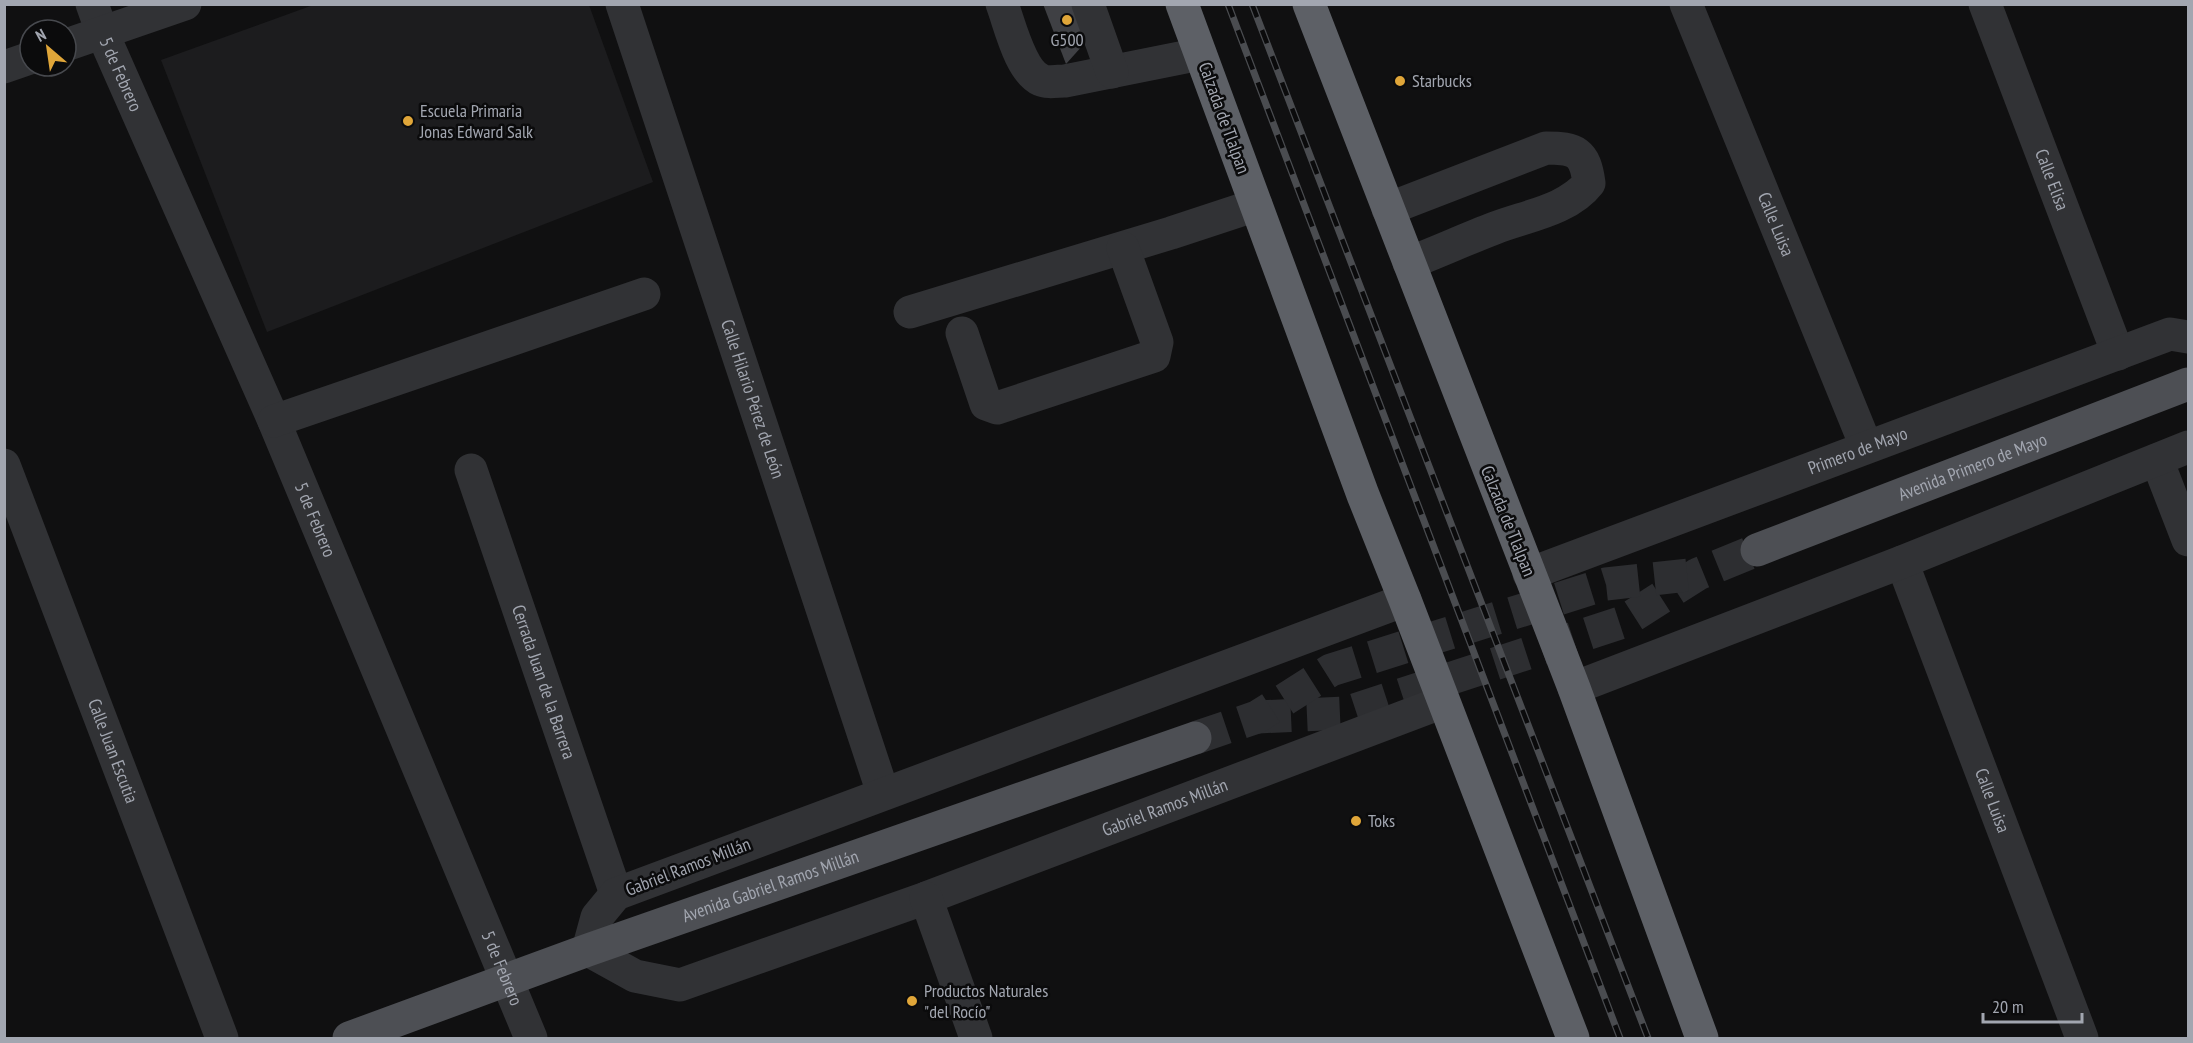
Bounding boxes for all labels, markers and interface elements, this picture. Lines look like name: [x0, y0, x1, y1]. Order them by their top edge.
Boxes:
marker: G500: [1060, 13, 1074, 27]
north arrow: [18, 18, 78, 78]
text: N: [32, 24, 49, 46]
place label: G500: [1050, 28, 1084, 51]
street label: 5 de Febrero: [95, 33, 148, 115]
street label: Calzada de Tlalpan: [1194, 59, 1255, 177]
place label: Starbucks: [1412, 69, 1472, 92]
marker: Starbucks: [1393, 74, 1407, 88]
place label: Escuela Primaria Jonas Edward Salk: [419, 99, 533, 143]
marker: Escuela Primaria Jonas Edward Salk: [401, 114, 415, 128]
street label: Calle Elisa: [2030, 146, 2074, 214]
street label: Calle Luisa: [1753, 189, 1800, 260]
street label: Calle Hilario Pérez de León: [716, 316, 790, 481]
street label: Primero de Mayo: [1805, 421, 1911, 480]
street label: Avenida Primero de Mayo: [1895, 427, 2050, 506]
street label: Calzada de Tlalpan: [1476, 462, 1541, 579]
street label: 5 de Febrero: [290, 479, 341, 561]
street label: Cerrada Juan de la Barrera: [507, 602, 581, 762]
street label: Calle Juan Escutia: [83, 695, 144, 806]
street label: Calle Luisa: [1970, 765, 2015, 836]
street label: Gabriel Ramos Millán: [1099, 773, 1231, 841]
place label: Toks: [1368, 809, 1395, 832]
marker: Toks: [1349, 814, 1363, 828]
street label: Gabriel Ramos Millán: [622, 832, 754, 901]
street label: Avenida Gabriel Ramos Millán: [679, 844, 862, 927]
street label: 5 de Febrero: [477, 927, 528, 1009]
place label: Productos Naturales "del Rocío": [924, 979, 1048, 1023]
scale bar: [1983, 986, 2082, 1024]
marker: Productos Naturales "del Rocío": [905, 994, 919, 1008]
text: 20 m: [1992, 995, 2024, 1018]

